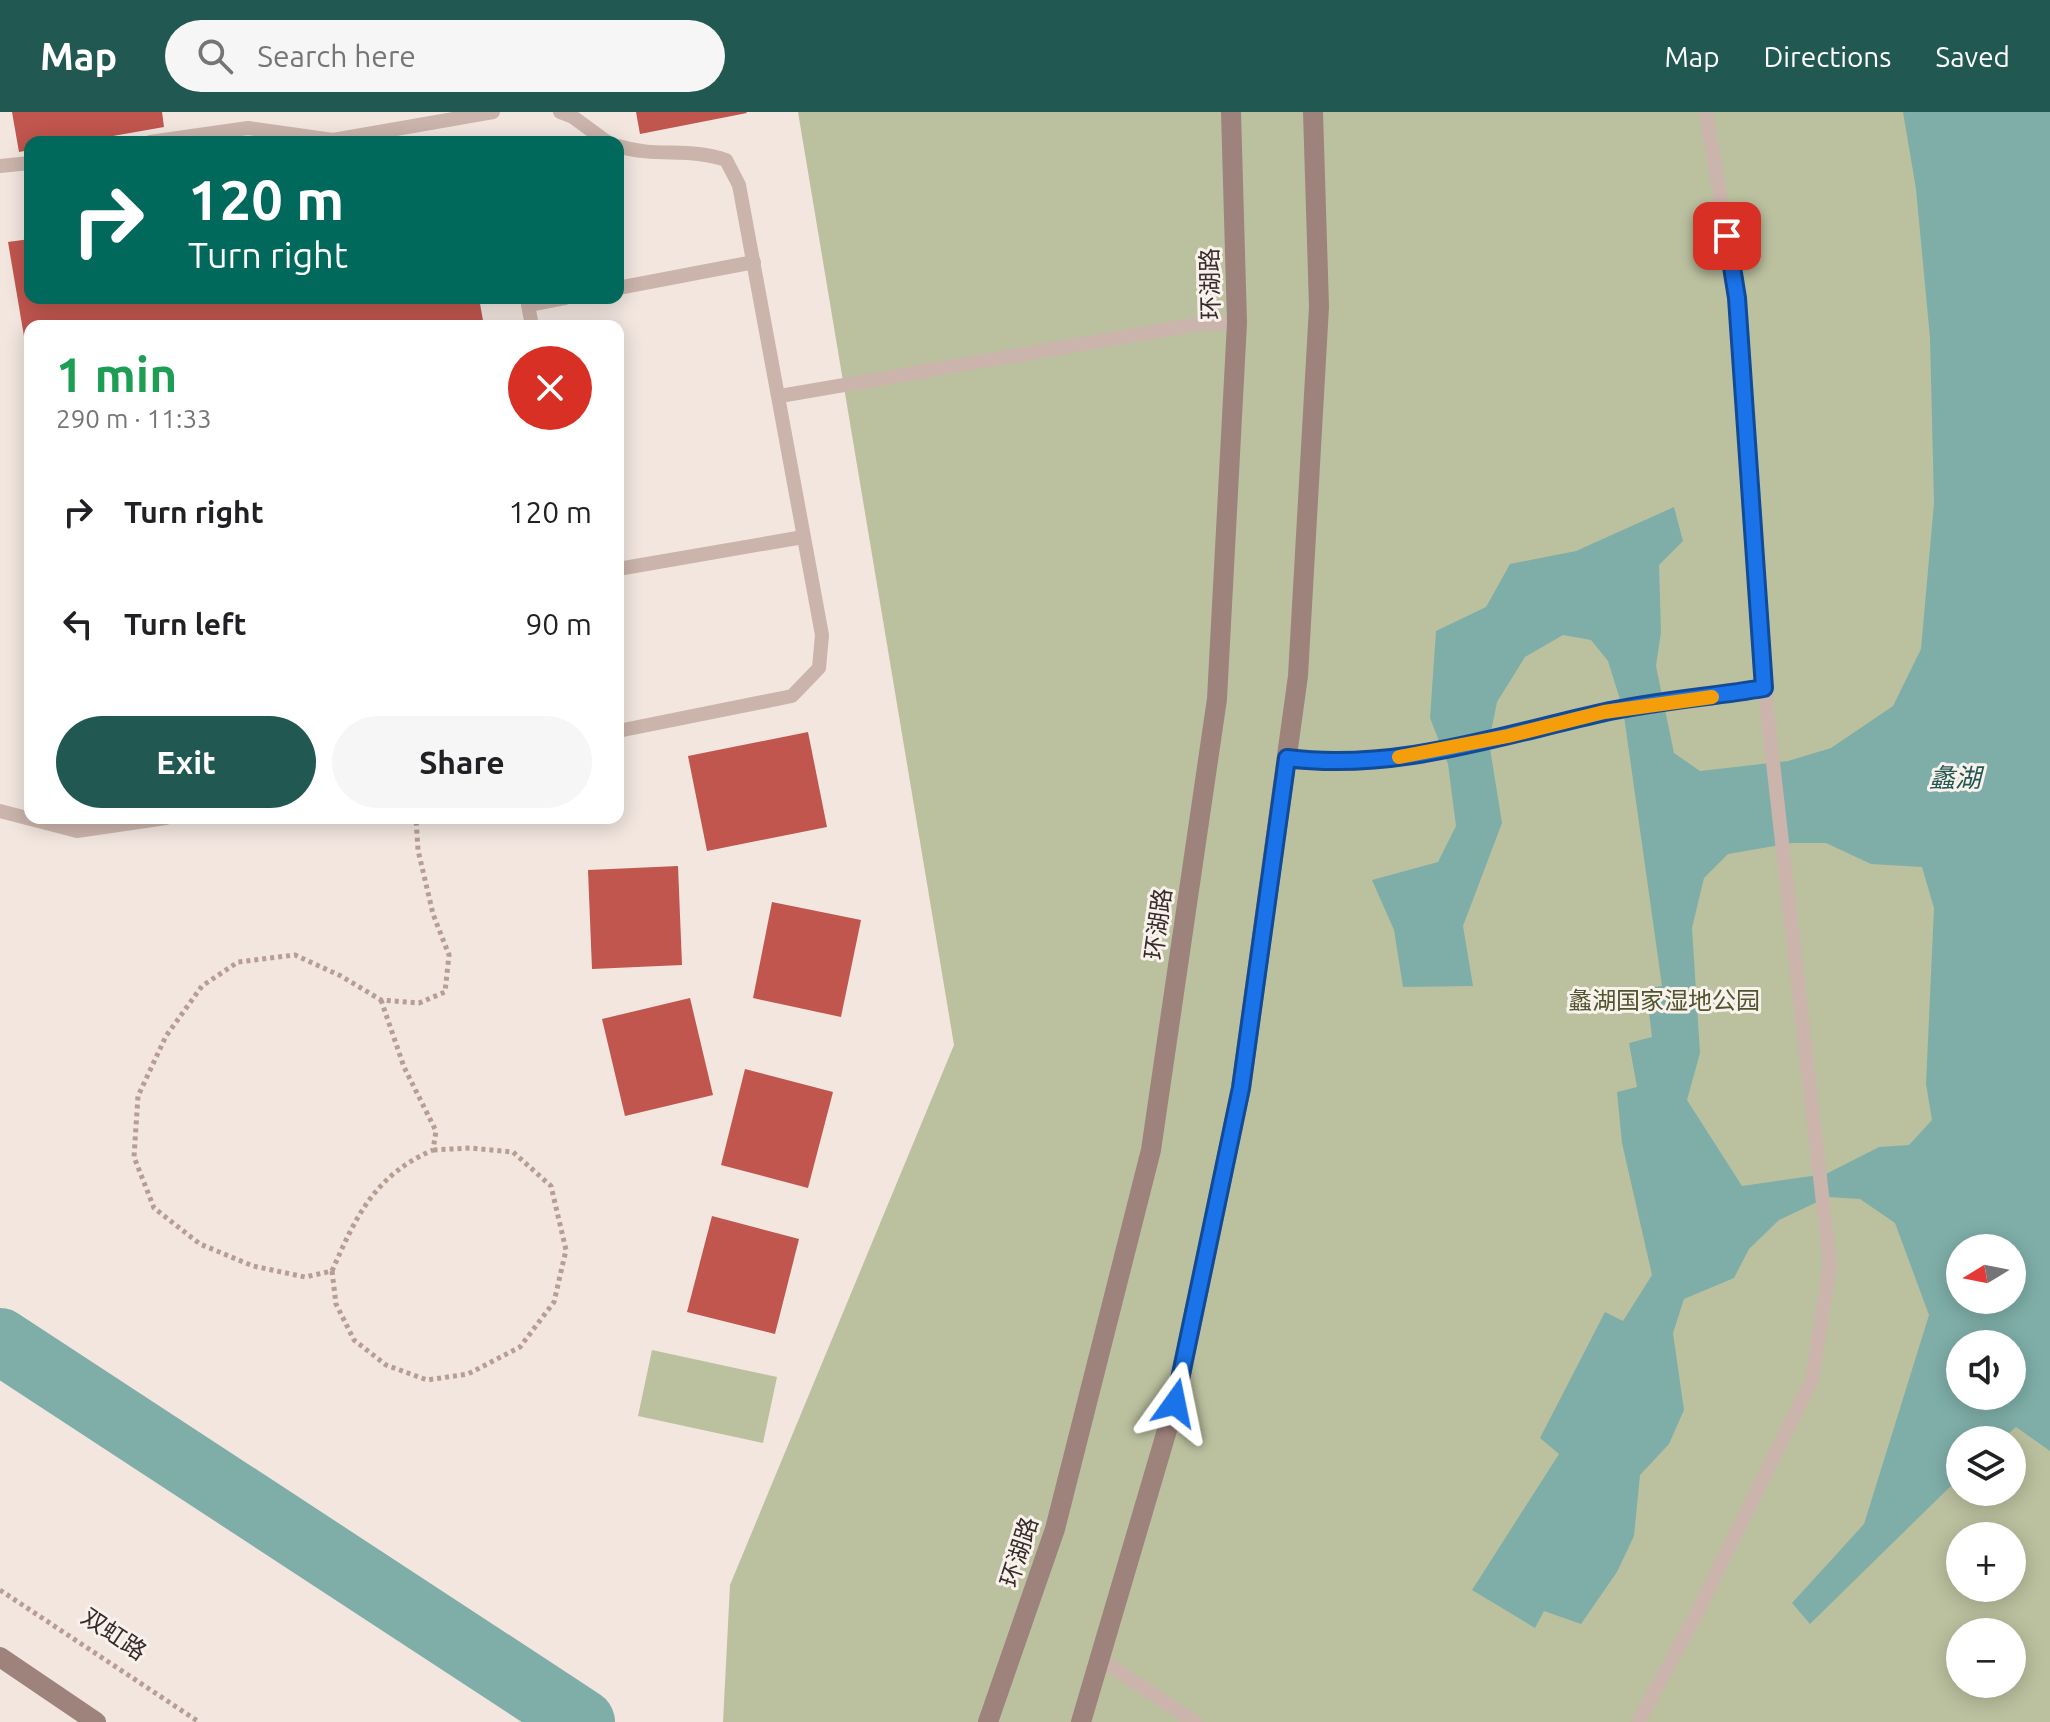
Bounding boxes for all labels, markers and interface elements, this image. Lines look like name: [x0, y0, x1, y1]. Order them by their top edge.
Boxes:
search box: [165, 20, 725, 92]
icon: search: [193, 34, 237, 78]
text: Map: [40, 35, 117, 77]
text: Search here: [257, 39, 416, 73]
text: Map: [1664, 41, 1720, 72]
text: Directions: [1764, 41, 1891, 72]
text: Saved: [1935, 41, 2010, 72]
icon: right: [56, 168, 160, 272]
text: 120 m: [188, 168, 344, 231]
pin: [1693, 202, 1761, 270]
icon: arrive: [1705, 214, 1749, 258]
text: Turn right: [188, 234, 348, 275]
street label: 环湖路: [1196, 248, 1224, 320]
button: close: [508, 346, 592, 430]
text: 1 min: [56, 347, 177, 401]
text: 290 m · 11:33: [56, 404, 212, 433]
icon: right: [56, 490, 100, 534]
text: Turn right: [124, 495, 264, 529]
text: 120 m: [508, 495, 592, 529]
icon: left: [56, 602, 100, 646]
text: Turn left: [124, 607, 246, 641]
text: 90 m: [525, 607, 592, 641]
button: Exit: [56, 716, 316, 808]
button: Share: [332, 716, 592, 808]
water label: 蠡湖: [1929, 763, 1985, 792]
street label: 环湖路: [1140, 886, 1176, 962]
park label: 蠡湖国家湿地公园: [1568, 987, 1760, 1014]
north arrow: [1946, 1234, 2026, 1314]
map controls: [1946, 1234, 2026, 1698]
button: sound: [1946, 1330, 2026, 1410]
position arrow: [1133, 1361, 1217, 1445]
button: layers: [1946, 1426, 2026, 1506]
street label: 环湖路: [995, 1514, 1043, 1590]
button: +: [1946, 1522, 2026, 1602]
street label: 双虹路: [77, 1603, 151, 1665]
button: −: [1946, 1618, 2026, 1698]

